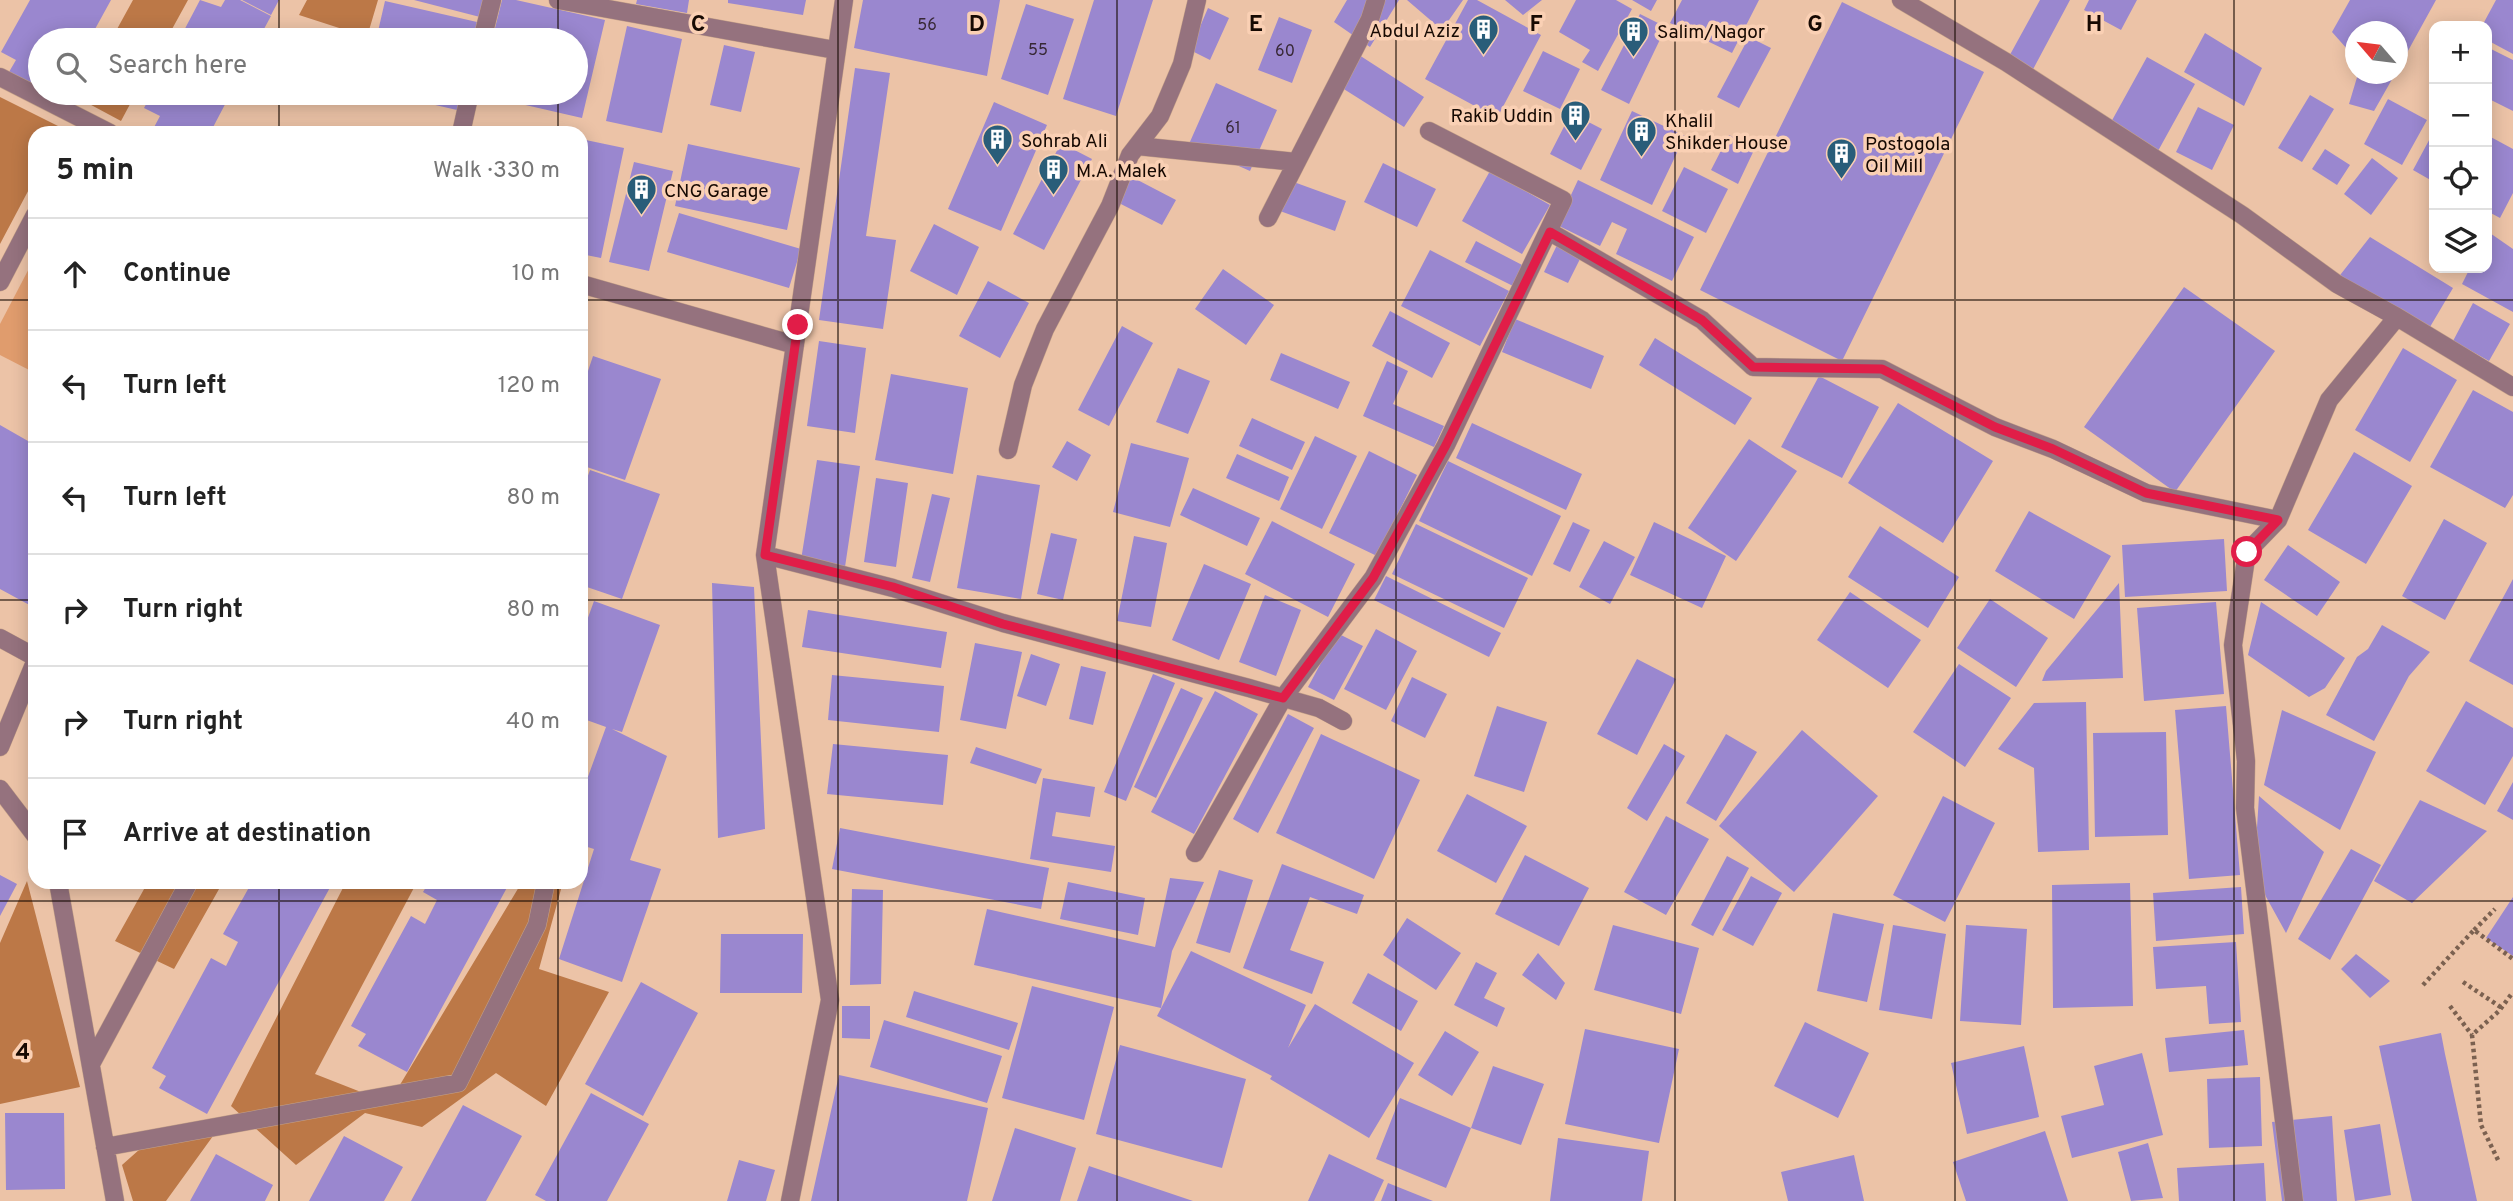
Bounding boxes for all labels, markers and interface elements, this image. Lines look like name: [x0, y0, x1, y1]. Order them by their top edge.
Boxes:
text: C: [691, 11, 705, 40]
text: D: [969, 11, 985, 40]
text: E: [1249, 11, 1263, 40]
text: F: [1529, 11, 1543, 40]
text: G: [1807, 11, 1823, 40]
text: H: [2086, 11, 2102, 40]
building icon: Abdul Aziz: [1466, 13, 1500, 57]
building icon: Salim/Nagor: [1617, 14, 1651, 58]
house number: 56: [917, 16, 937, 36]
place label: Abdul Aziz: [1369, 20, 1460, 44]
place label: Salim/Nagor: [1657, 21, 1766, 45]
north arrow: [2345, 21, 2408, 84]
map controls: [2429, 21, 2492, 273]
button: +: [2429, 21, 2492, 84]
search box: [28, 28, 588, 105]
house number: 55: [1028, 41, 1048, 61]
house number: 60: [1275, 42, 1295, 62]
icon: search: [52, 48, 90, 86]
text: Search here: [108, 50, 247, 83]
button: −: [2429, 84, 2492, 147]
building icon: Rakib Uddin: [1559, 98, 1593, 142]
place label: Rakib Uddin: [1451, 105, 1553, 129]
place label: Khalil Shikder House: [1665, 110, 1788, 156]
building icon: Khalil Shikder House: [1625, 114, 1659, 158]
house number: 61: [1225, 119, 1241, 139]
building icon: Sohrab Ali: [981, 123, 1015, 167]
place label: Sohrab Ali: [1021, 130, 1108, 154]
place label: Postogola Oil Mill: [1865, 133, 1950, 179]
building icon: Postogola Oil Mill: [1825, 137, 1859, 181]
button: locate: [2429, 147, 2492, 210]
text: 5 min: [56, 153, 134, 190]
building icon: M.A. Malek: [1036, 153, 1070, 197]
text: Walk · 330 m: [433, 157, 560, 186]
place label: M.A. Malek: [1076, 160, 1167, 184]
building icon: CNG Garage: [624, 173, 658, 217]
place label: CNG Garage: [664, 180, 769, 204]
button: layers: [2429, 210, 2492, 273]
icon: ahead: [56, 255, 94, 293]
text: Continue: [123, 258, 231, 291]
text: 10 m: [512, 260, 560, 289]
route end: [782, 309, 813, 340]
icon: left: [56, 367, 94, 405]
text: Turn left: [123, 370, 227, 403]
text: 120 m: [498, 372, 560, 401]
icon: left: [56, 479, 94, 517]
text: Turn left: [123, 482, 227, 515]
text: 80 m: [507, 484, 560, 513]
route start: [2231, 536, 2262, 567]
icon: right: [56, 591, 94, 629]
text: Turn right: [123, 594, 243, 627]
text: 80 m: [507, 596, 560, 625]
icon: right: [56, 703, 94, 741]
text: Turn right: [123, 706, 243, 739]
text: 40 m: [506, 708, 560, 737]
icon: arrive: [56, 815, 94, 853]
text: Arrive at destination: [123, 818, 371, 851]
text: 4: [16, 1039, 30, 1068]

